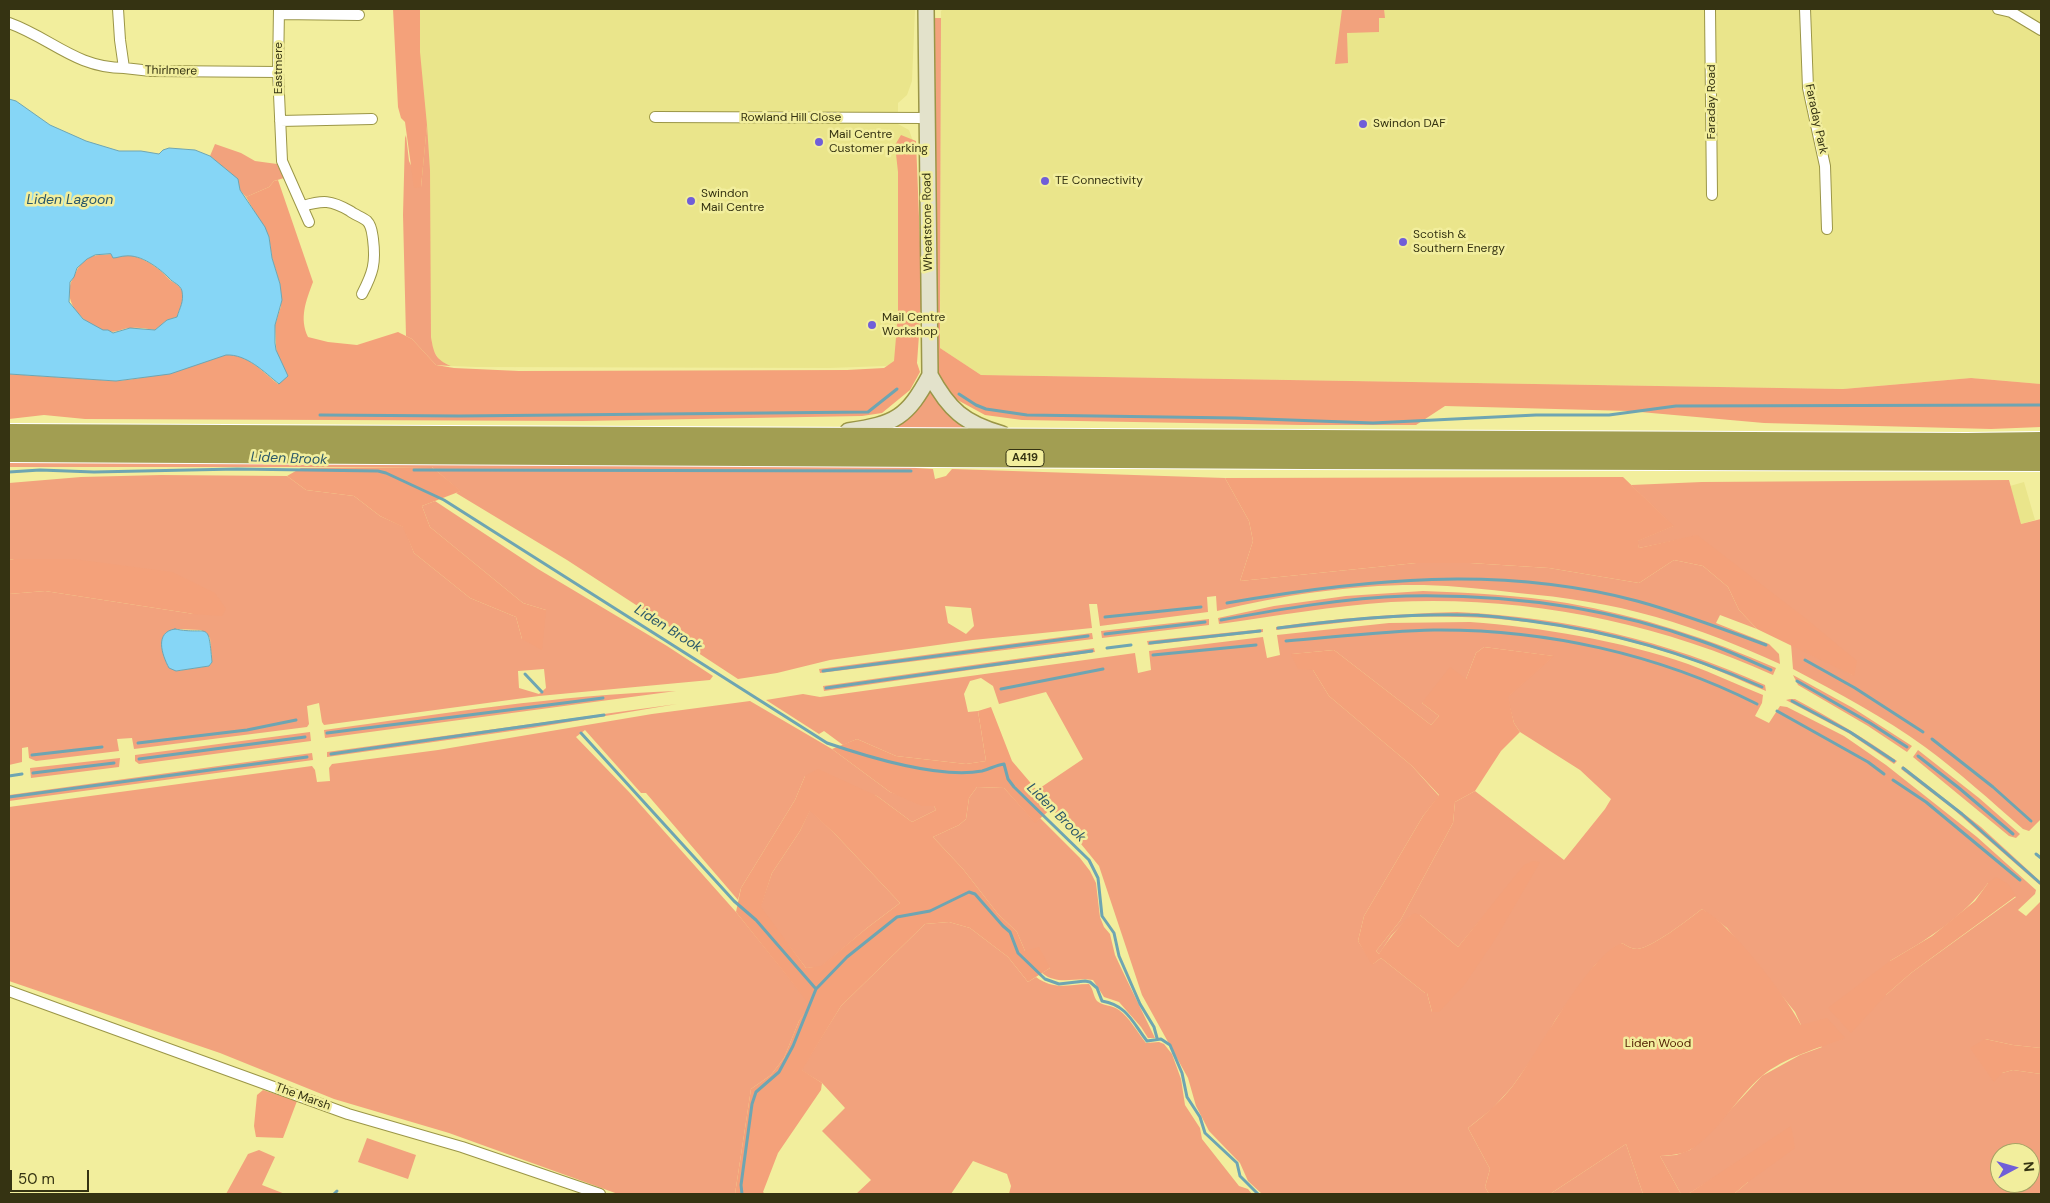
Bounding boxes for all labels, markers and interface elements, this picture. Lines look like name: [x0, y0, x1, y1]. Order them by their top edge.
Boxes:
street label: Eastmere: [272, 42, 286, 94]
street label: Thirlmere: [145, 63, 197, 79]
street label: Faraday Road: [1705, 64, 1719, 140]
street label: Faraday Park: [1802, 83, 1830, 155]
street label: Rowland Hill Close: [741, 111, 841, 125]
place label: Swindon DAF: [1373, 117, 1446, 131]
marker: Swindon DAF: [1357, 118, 1369, 130]
place label: Mail Centre Customer parking: [829, 128, 928, 156]
marker: Mail Centre Customer parking: [813, 136, 825, 148]
street label: Wheatstone Road: [920, 173, 936, 271]
place label: TE Connectivity: [1055, 174, 1143, 188]
marker: TE Connectivity: [1039, 175, 1051, 187]
place label: Swindon Mail Centre: [701, 187, 764, 215]
water label: Liden Lagoon: [27, 192, 113, 208]
marker: Swindon Mail Centre: [685, 195, 697, 207]
place label: Scotish & Southern Energy: [1413, 228, 1505, 256]
marker: Scotish & Southern Energy: [1397, 236, 1409, 248]
place label: Mail Centre Workshop: [882, 311, 945, 339]
marker: Mail Centre Workshop: [866, 319, 878, 331]
water label: Liden Brook: [250, 449, 328, 469]
road number: A419: [1006, 449, 1044, 466]
water label: Liden Brook: [631, 602, 705, 656]
water label: Liden Brook: [1023, 780, 1089, 846]
park label: Liden Wood: [1625, 1037, 1691, 1051]
street label: The Marsh: [273, 1080, 333, 1114]
north arrow: [1990, 1143, 2040, 1193]
scale bar: [12, 1160, 91, 1192]
text: N: [2019, 1161, 2038, 1173]
text: 50 m: [18, 1169, 55, 1189]

